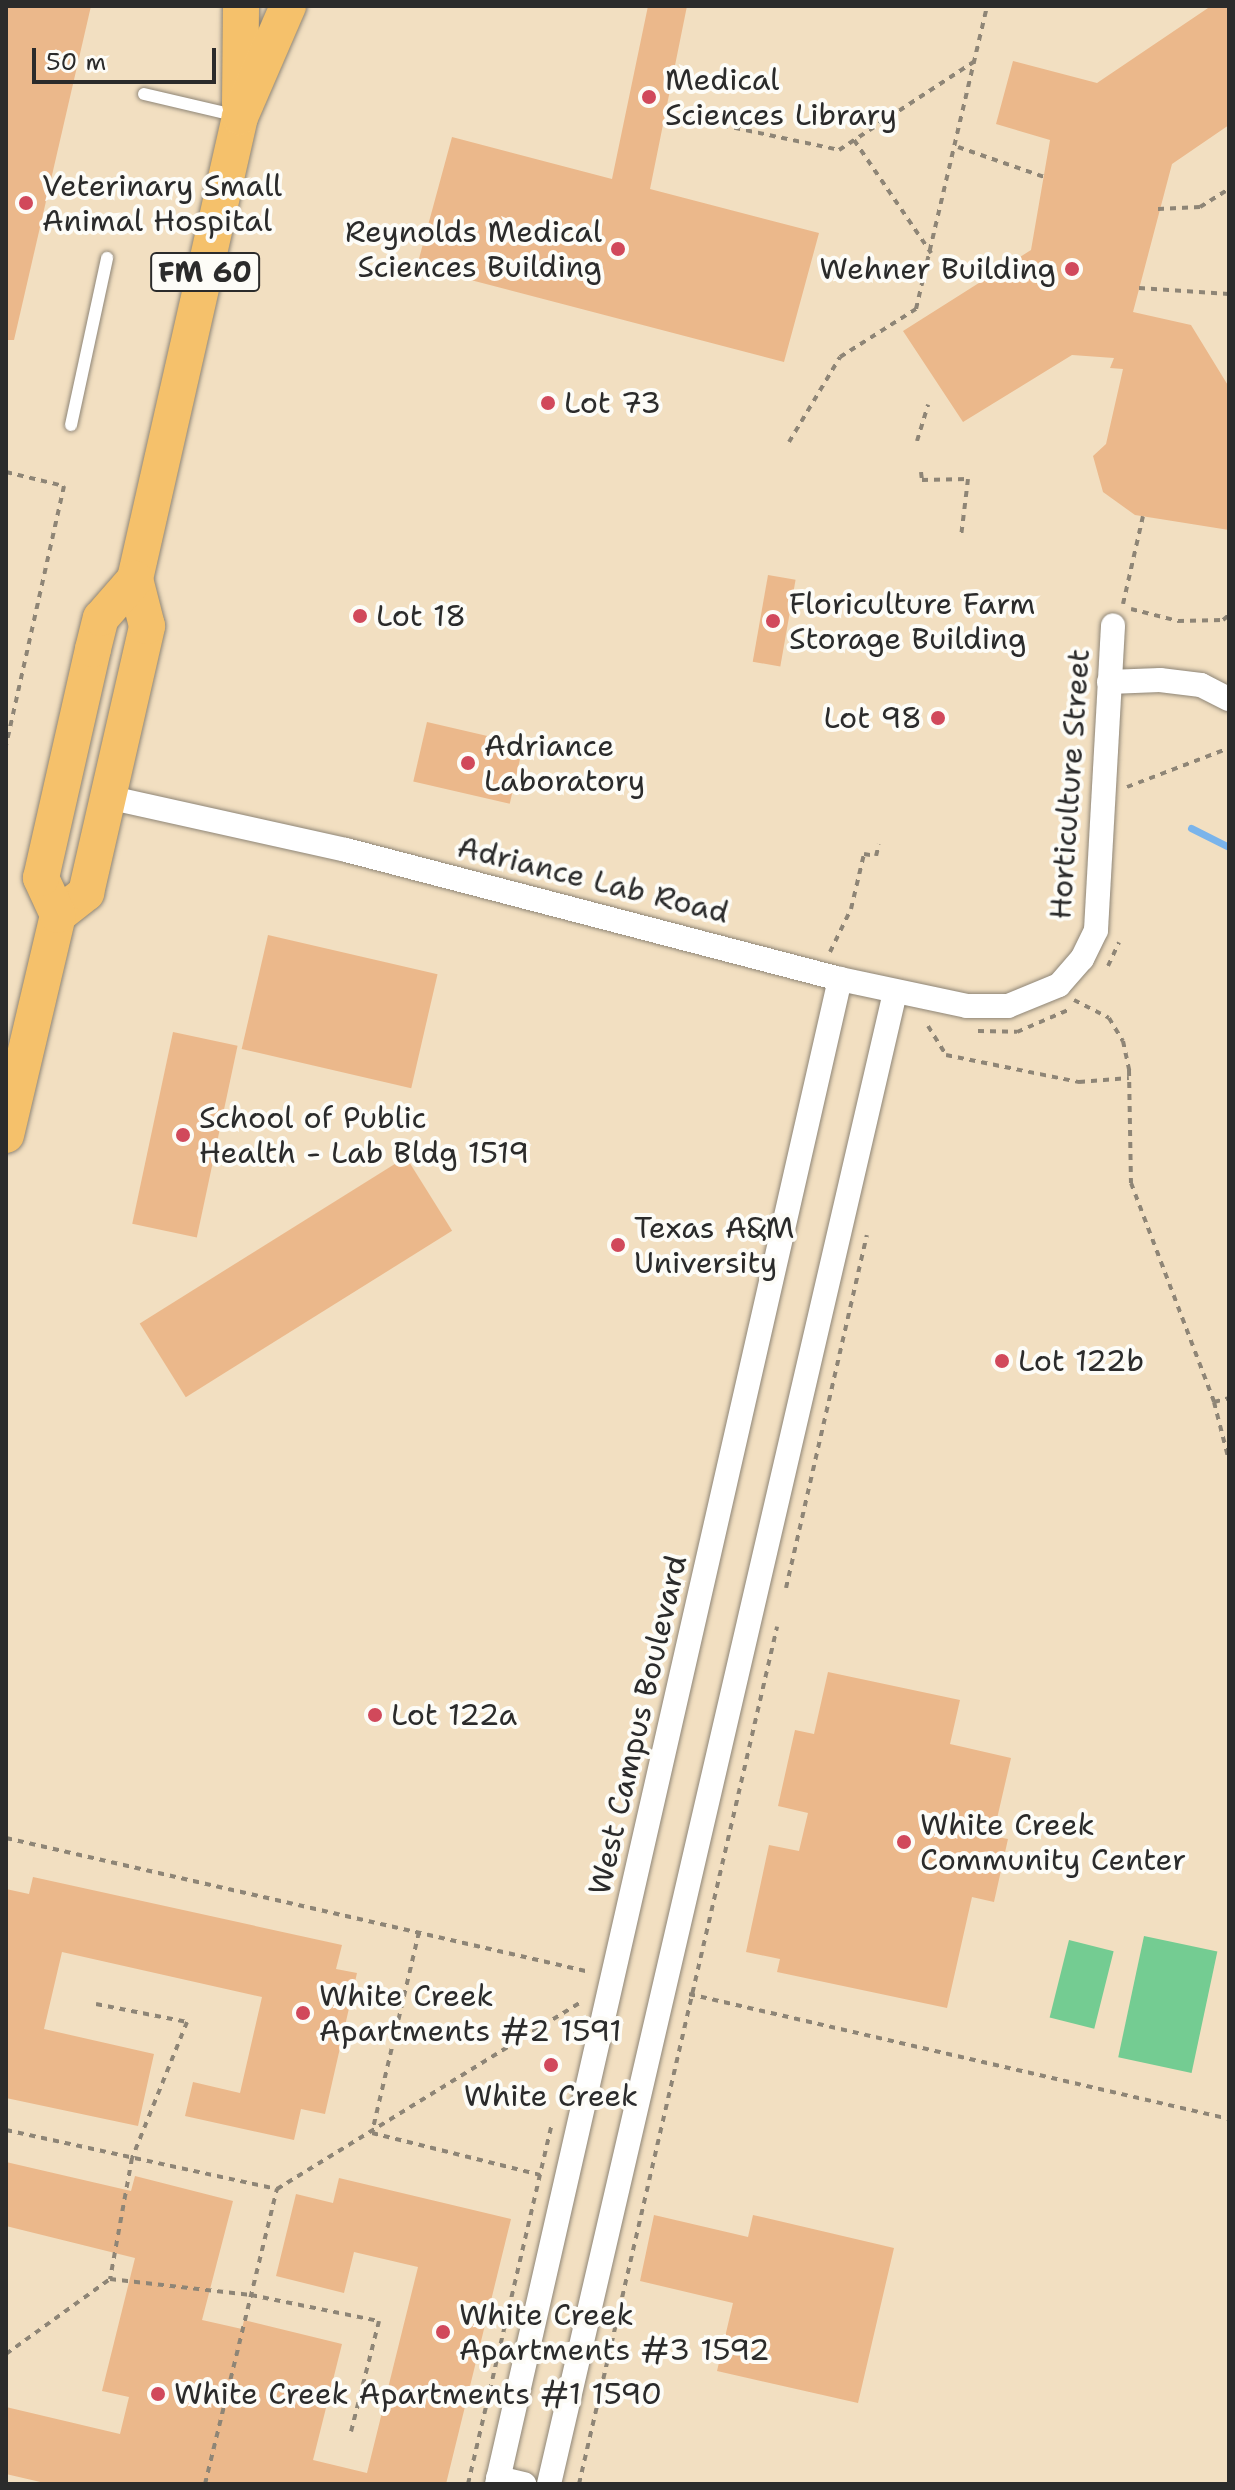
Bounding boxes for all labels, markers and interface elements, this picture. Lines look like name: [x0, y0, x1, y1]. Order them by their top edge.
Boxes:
scale bar: [36, 32, 220, 82]
text: 50 m: [46, 46, 106, 78]
place label: Medical Sciences Library: [665, 62, 897, 132]
marker: Medical Sciences Library: [640, 88, 658, 106]
place label: Veterinary Small Animal Hospital: [42, 168, 282, 238]
marker: Veterinary Small Animal Hospital: [17, 194, 35, 212]
place label: Reynolds Medical Sciences Building: [345, 214, 602, 284]
marker: Reynolds Medical Sciences Building: [609, 240, 627, 258]
road number: FM 60: [149, 248, 261, 296]
place label: Wehner Building: [819, 251, 1056, 287]
marker: Wehner Building: [1063, 260, 1081, 278]
place label: Lot 73: [564, 385, 661, 421]
marker: Lot 73: [539, 394, 557, 412]
place label: Floriculture Farm Storage Building: [789, 586, 1035, 656]
place label: Lot 18: [376, 598, 466, 634]
marker: Lot 18: [351, 607, 369, 625]
marker: Floriculture Farm Storage Building: [764, 612, 782, 630]
street label: Horticulture Street: [1043, 647, 1097, 921]
place label: Lot 98: [823, 700, 922, 736]
marker: Lot 98: [929, 709, 947, 727]
place label: Adriance Laboratory: [484, 728, 645, 798]
marker: Adriance Laboratory: [459, 754, 477, 772]
street label: Adriance Lab Road: [454, 829, 732, 931]
place label: School of Public Health - Lab Bldg 1519: [199, 1100, 529, 1170]
marker: School of Public Health - Lab Bldg 1519: [174, 1126, 192, 1144]
place label: Texas A&M University: [634, 1210, 794, 1280]
marker: Texas A&M University: [609, 1236, 627, 1254]
place label: Lot 122b: [1018, 1343, 1144, 1379]
marker: Lot 122b: [993, 1352, 1011, 1370]
street label: West Campus Boulevard: [581, 1552, 695, 1898]
place label: Lot 122a: [391, 1697, 517, 1733]
marker: Lot 122a: [366, 1706, 384, 1724]
place label: White Creek Community Center: [920, 1807, 1186, 1878]
marker: White Creek Community Center: [895, 1833, 913, 1851]
place label: White Creek Apartments #2 1591: [319, 1978, 622, 2048]
marker: White Creek Apartments #2 1591: [294, 2004, 312, 2022]
marker: White Creek: [542, 2056, 560, 2074]
place label: White Creek: [464, 2078, 638, 2114]
place label: White Creek Apartments #3 1592: [459, 2297, 770, 2368]
marker: White Creek Apartments #3 1592: [434, 2323, 452, 2341]
place label: White Creek Apartments #1 1590: [174, 2376, 662, 2412]
marker: White Creek Apartments #1 1590: [149, 2385, 167, 2403]

